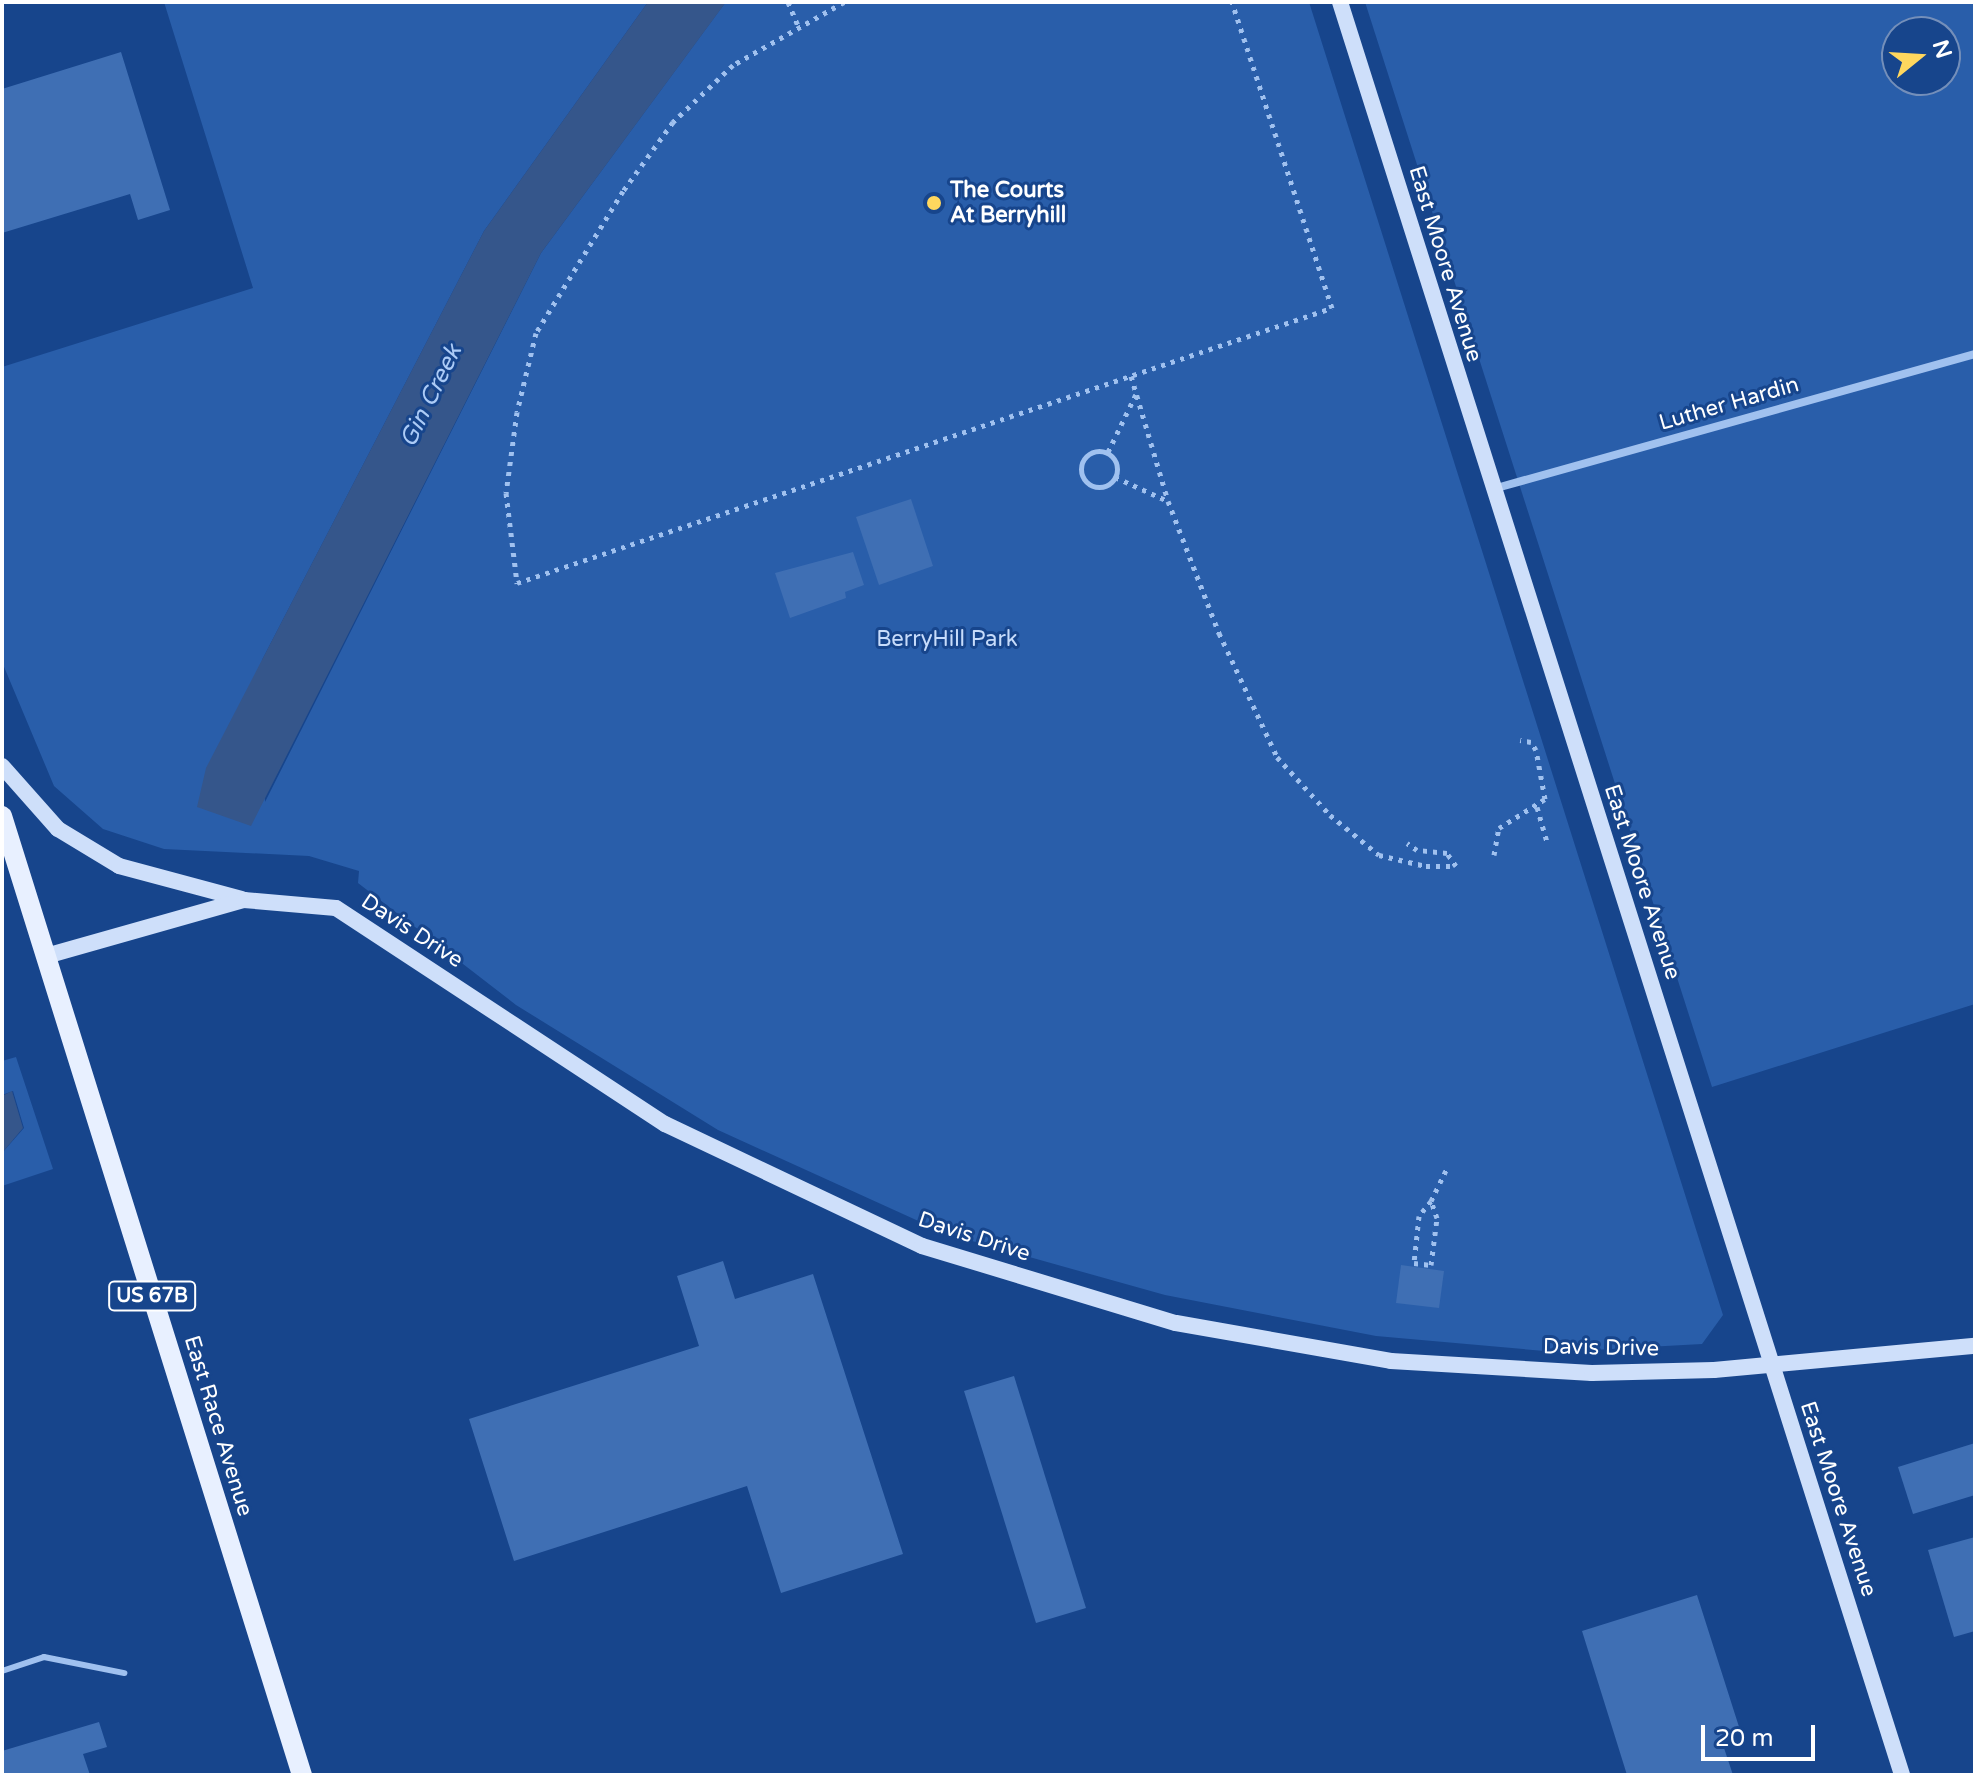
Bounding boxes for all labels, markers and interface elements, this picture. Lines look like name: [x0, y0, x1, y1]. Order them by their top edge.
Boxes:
north arrow: [1881, 16, 1961, 96]
text: N: [1927, 37, 1957, 62]
street label: East Moore Avenue: [1403, 163, 1487, 365]
place label: The Courts At Berryhill: [950, 177, 1066, 228]
marker: The Courts At Berryhill: [925, 194, 943, 212]
water label: Gin Creek: [394, 340, 468, 452]
street label: Luther Hardin: [1656, 371, 1802, 437]
park label: BerryHill Park: [876, 627, 1018, 653]
street label: East Moore Avenue: [1598, 781, 1686, 983]
street label: Davis Drive: [356, 888, 468, 974]
street label: Davis Drive: [915, 1207, 1033, 1267]
road number: US 67B: [108, 1280, 196, 1312]
street label: East Race Avenue: [178, 1333, 258, 1519]
street label: Davis Drive: [1543, 1334, 1659, 1362]
street label: East Moore Avenue: [1794, 1398, 1882, 1600]
scale bar: [1705, 1709, 1819, 1759]
text: 20 m: [1715, 1724, 1773, 1753]

